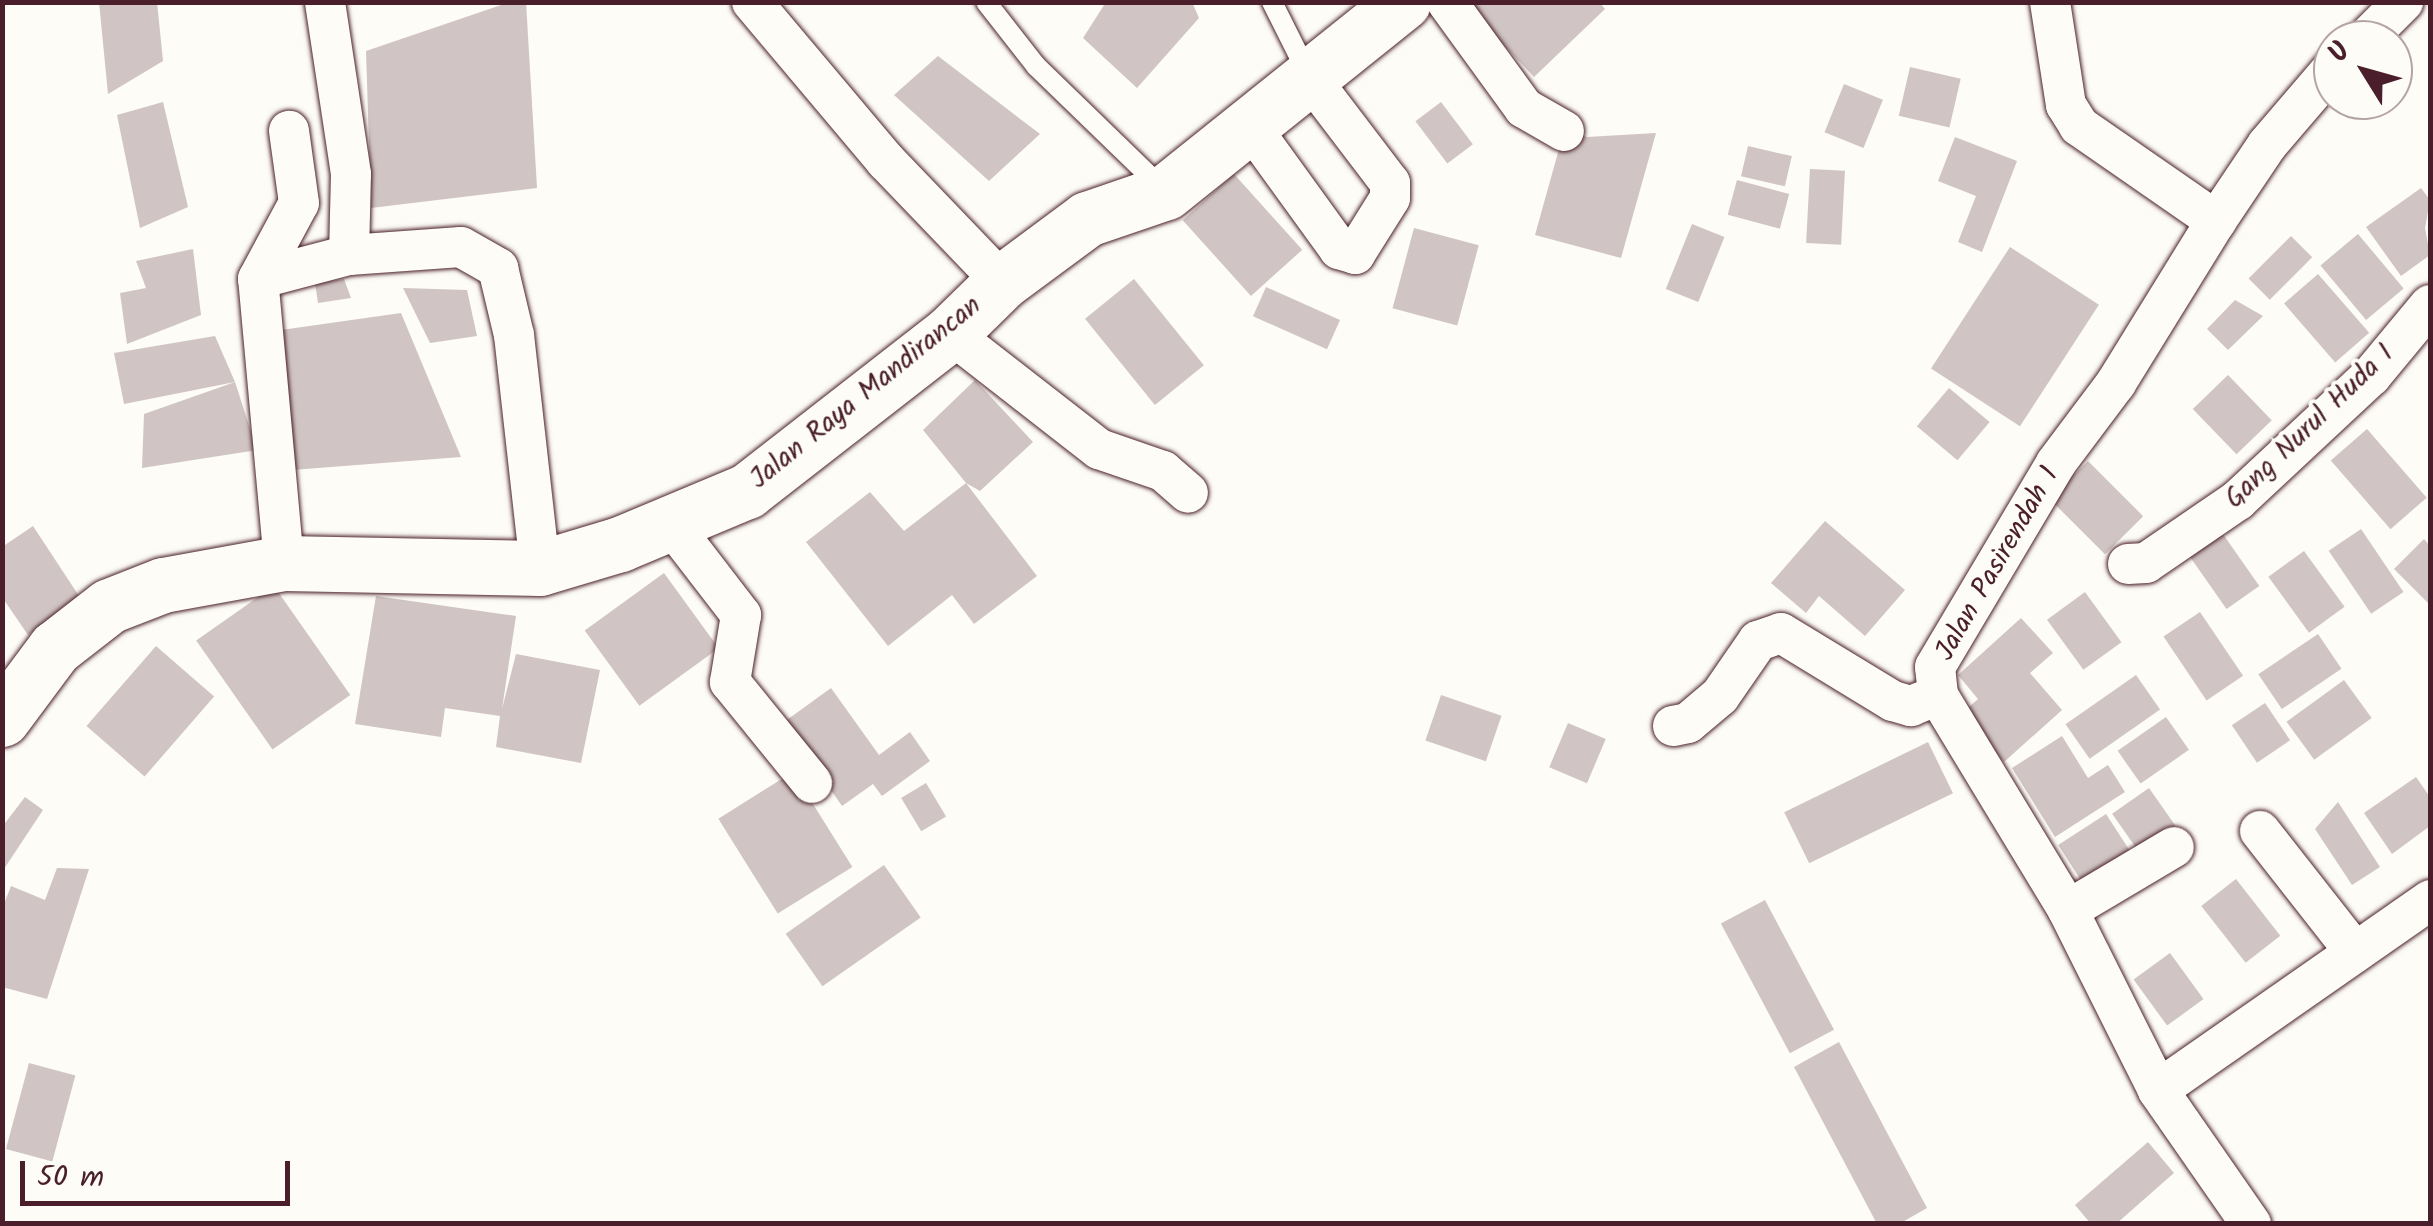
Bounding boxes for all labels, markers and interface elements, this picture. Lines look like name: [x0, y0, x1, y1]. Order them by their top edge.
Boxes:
north arrow: [2313, 20, 2413, 120]
text: U: [2317, 33, 2363, 73]
street label: Jalan Raya Mandirancan: [744, 289, 988, 497]
street label: Gang Nurul Huda I: [2218, 338, 2402, 516]
street label: Jalan Pasirendah 1: [1929, 461, 2067, 667]
scale bar: [25, 1141, 295, 1203]
text: 50 m: [37, 1154, 104, 1202]

